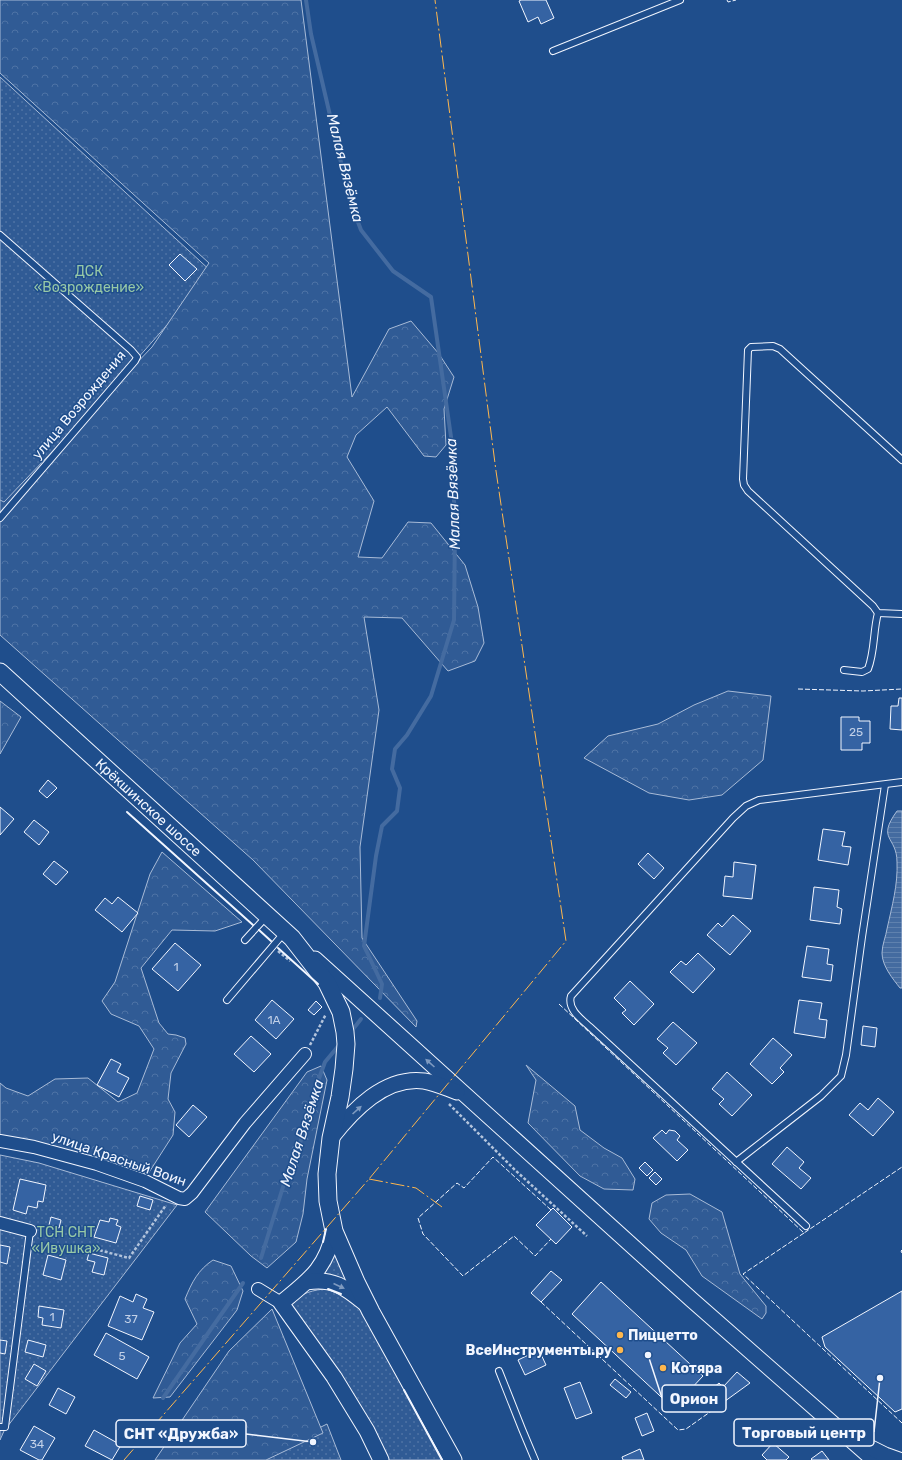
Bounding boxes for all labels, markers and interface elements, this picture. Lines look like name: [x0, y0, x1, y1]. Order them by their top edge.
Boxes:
water label: Малая Вязёмка: [323, 112, 367, 225]
park label: ДСК «Возрождение»: [34, 263, 144, 296]
street label: улица Возрождения: [29, 347, 129, 463]
water label: Малая Вязёмка: [442, 438, 464, 550]
house number: 25: [849, 725, 863, 739]
street label: Крёкшинское шоссе: [92, 755, 205, 860]
house number: 1: [173, 960, 179, 974]
house number: 1А: [267, 1013, 281, 1027]
one-way arrow: [424, 1058, 435, 1067]
water label: Малая Вязёмка: [276, 1077, 328, 1189]
one-way arrow: [352, 1105, 362, 1114]
street label: улица Красный Воин: [49, 1128, 189, 1190]
park label: ТСН СНТ «Ивушка»: [31, 1224, 101, 1257]
one-way arrow: [334, 1283, 346, 1289]
house number: 1: [49, 1310, 55, 1324]
house number: 37: [124, 1312, 138, 1326]
place label: Пиццетто: [628, 1327, 698, 1344]
marker: Пиццетто: [615, 1330, 625, 1340]
place label: ВсеИнструменты.ру: [466, 1342, 613, 1359]
marker: ВсеИнструменты.ру: [615, 1345, 625, 1355]
house number: 5: [118, 1349, 126, 1363]
place label: Котяра: [671, 1360, 722, 1377]
marker: Котяра: [658, 1363, 668, 1373]
callout: Орион: [662, 1385, 726, 1412]
text: Орион: [670, 1390, 718, 1408]
callout: Торговый центр: [734, 1419, 874, 1446]
callout: СНТ «Дружба»: [116, 1420, 246, 1447]
text: Торговый центр: [742, 1424, 866, 1442]
text: СНТ «Дружба»: [124, 1425, 238, 1443]
house number: 34: [30, 1437, 45, 1451]

